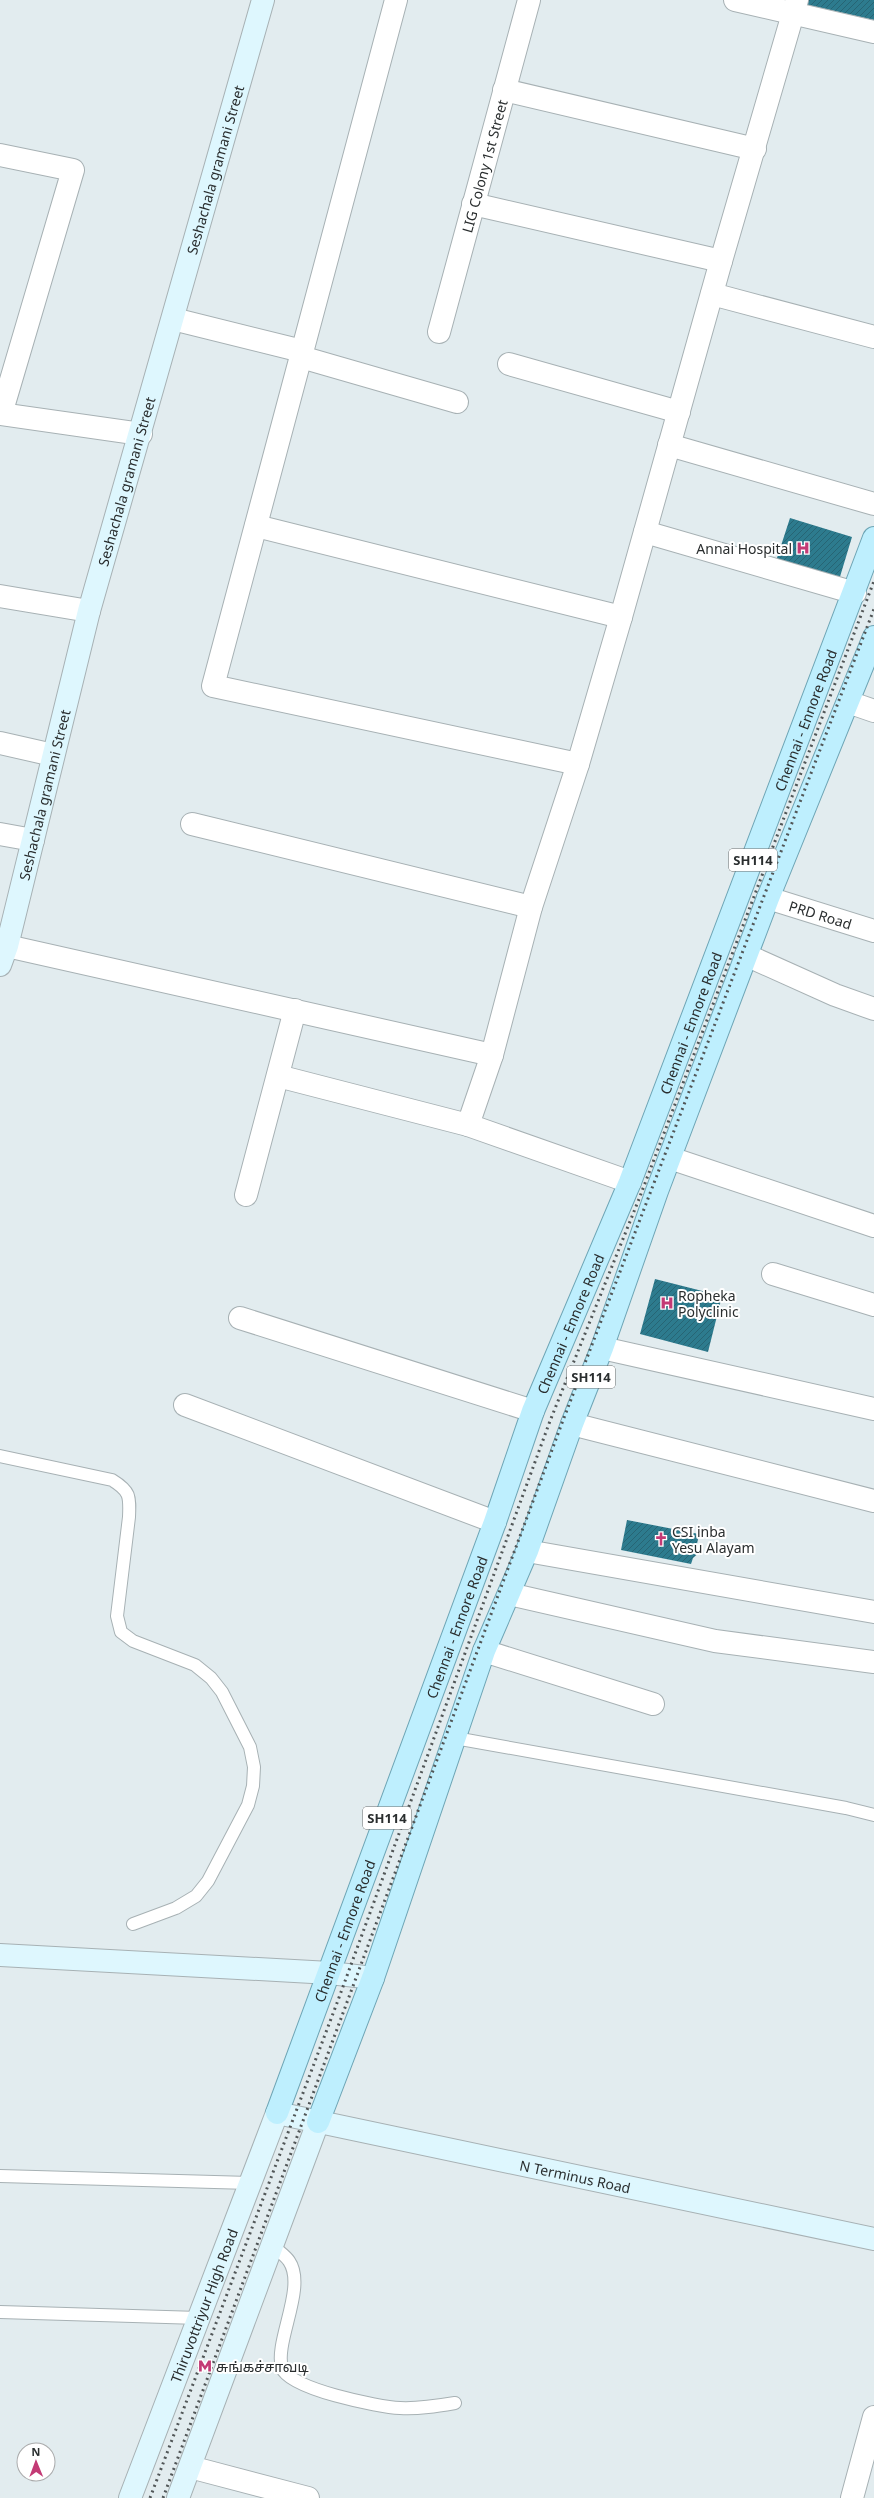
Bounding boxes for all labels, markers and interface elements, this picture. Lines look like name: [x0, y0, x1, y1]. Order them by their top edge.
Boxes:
street label: Seshachala gramani Street: [182, 83, 248, 257]
street label: LIG Colony 1st Street: [457, 97, 511, 235]
street label: Seshachala gramani Street: [93, 394, 159, 568]
place label: Annai Hospital: [696, 539, 792, 558]
hospital icon: Annai Hospital: [795, 540, 811, 556]
street label: Chennai - Ennore Road: [770, 646, 841, 794]
street label: Seshachala gramani Street: [14, 707, 74, 882]
road number: SH114: [729, 849, 777, 871]
street label: PRD Road: [787, 896, 854, 933]
street label: Chennai - Ennore Road: [655, 949, 726, 1097]
street label: Chennai - Ennore Road: [532, 1251, 608, 1397]
place label: Ropheka Polyclinic: [678, 1286, 739, 1321]
hospital icon: Ropheka Polyclinic: [659, 1295, 675, 1311]
road number: SH114: [567, 1366, 615, 1388]
place label: CSI inba Yesu Alayam: [672, 1522, 755, 1557]
church icon: CSI inba Yesu Alayam: [653, 1531, 669, 1547]
street label: Chennai - Ennore Road: [421, 1553, 491, 1701]
road number: SH114: [363, 1807, 411, 1829]
street label: Chennai - Ennore Road: [309, 1857, 379, 2005]
street label: N Terminus Road: [518, 2155, 633, 2197]
street label: Thiruvottriyur High Road: [165, 2226, 242, 2385]
place label: சுங்கச்சாவடி: [216, 2357, 309, 2376]
metro station icon: சுங்கச்சாவடி: [197, 2358, 213, 2374]
north arrow: [16, 2442, 56, 2482]
text: N: [31, 2444, 40, 2459]

